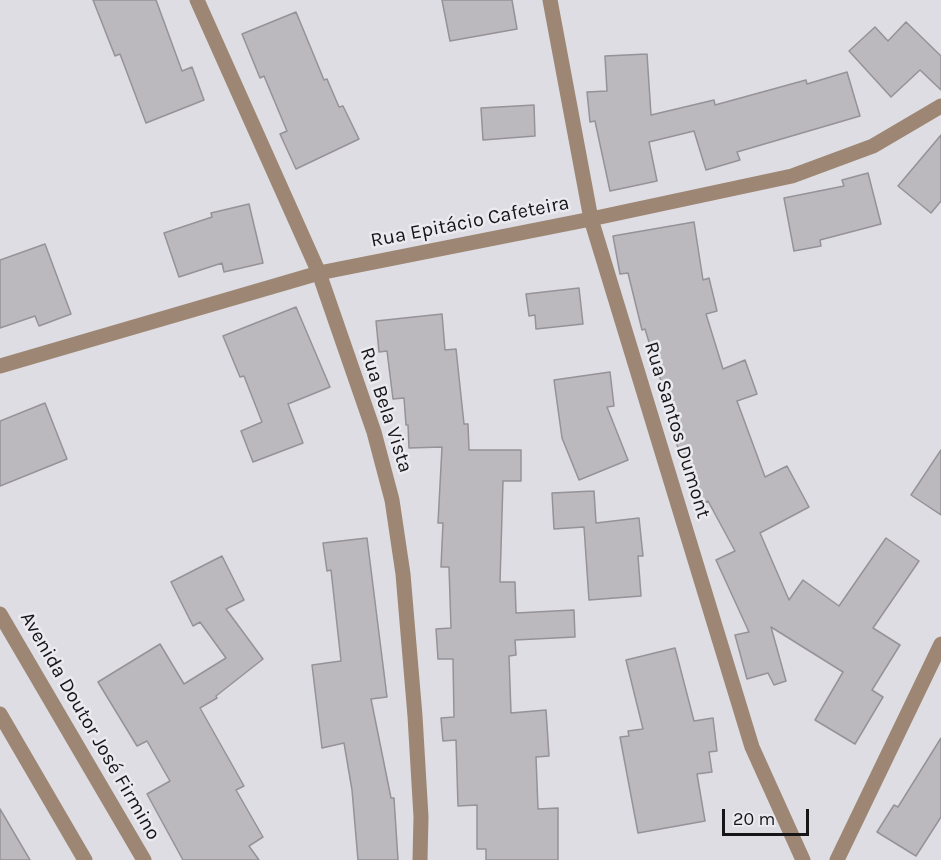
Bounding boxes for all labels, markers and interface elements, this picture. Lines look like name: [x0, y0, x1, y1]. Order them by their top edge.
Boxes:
street label: Rua Epitácio Cafeteira: [369, 191, 571, 253]
street label: Rua Santos Dumont: [639, 339, 715, 521]
street label: Rua Bela Vista: [354, 344, 418, 476]
street label: Avenida Doutor José Firmino: [15, 608, 165, 844]
scale bar: [725, 797, 812, 835]
text: 20 m: [733, 808, 775, 830]

